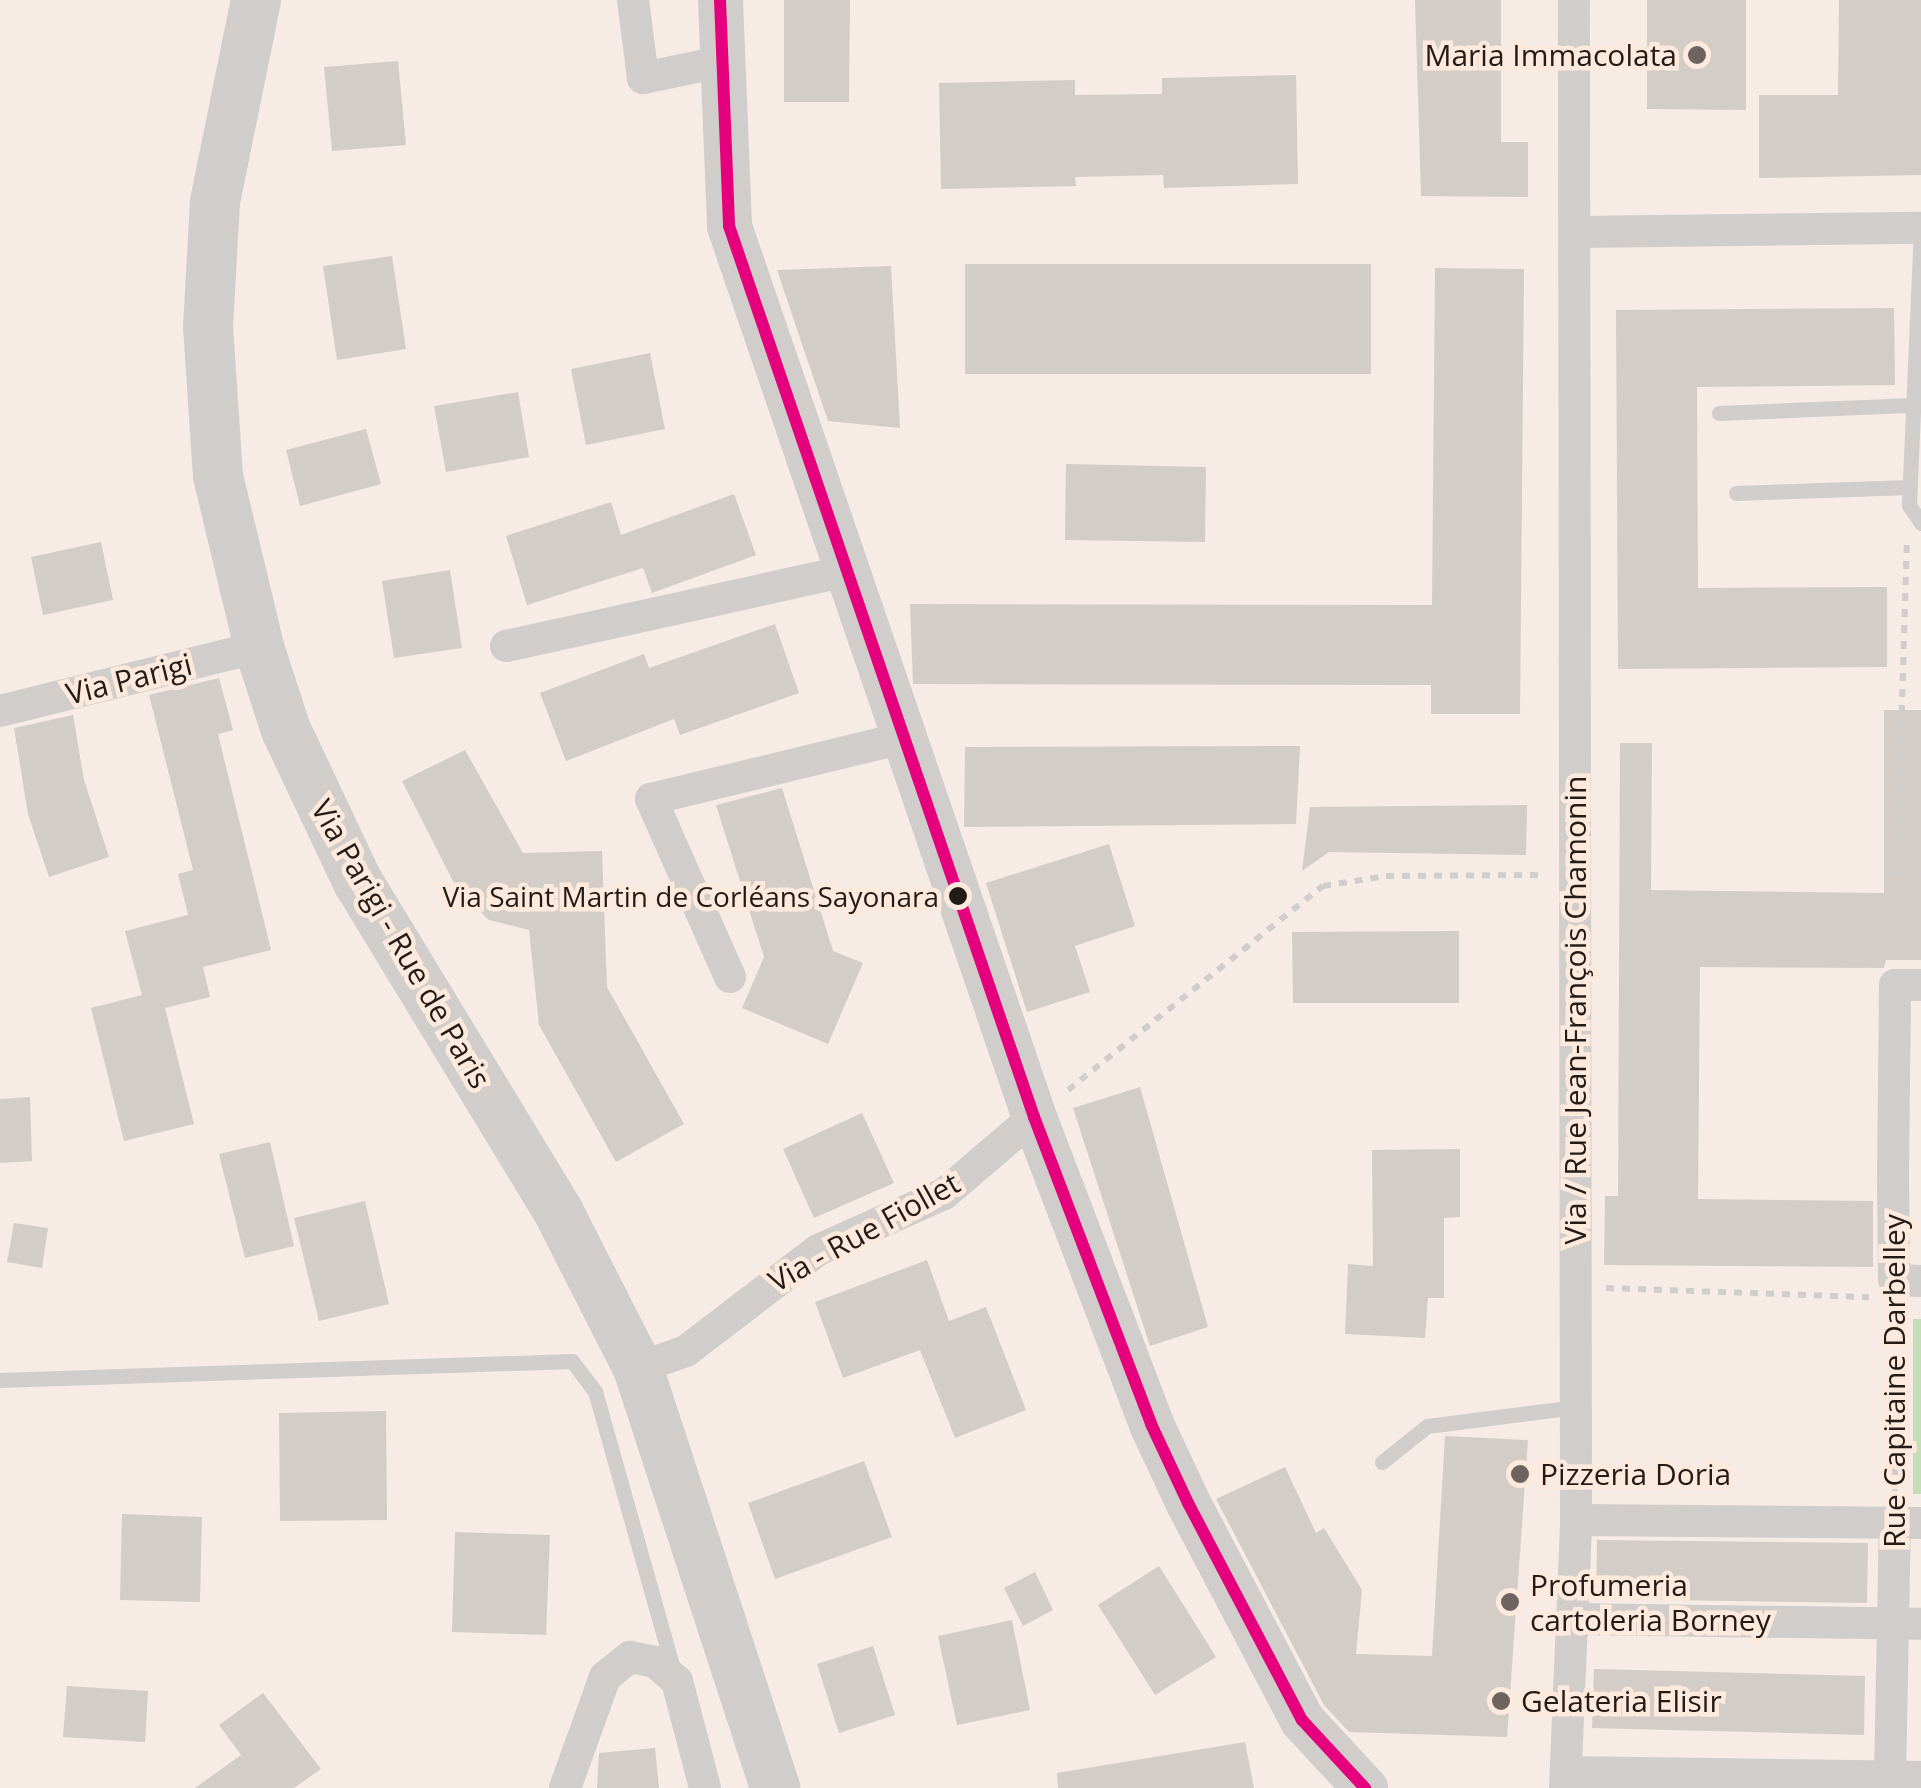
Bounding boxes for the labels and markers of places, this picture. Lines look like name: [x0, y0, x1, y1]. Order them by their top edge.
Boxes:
place label: Maria Immacolata: [1424, 37, 1677, 73]
marker: Maria Immacolata: [1686, 44, 1708, 66]
place label: Via Saint Martin de Corléans Sayonara: [443, 879, 939, 913]
marker: Via Saint Martin de Corléans Sayonara: [948, 886, 968, 906]
place label: Pizzeria Doria: [1540, 1456, 1731, 1492]
marker: Pizzeria Doria: [1509, 1463, 1531, 1485]
place label: Profumeria cartoleria Borney: [1530, 1567, 1771, 1638]
marker: Profumeria cartoleria Borney: [1499, 1591, 1521, 1613]
place label: Gelateria Elisir: [1521, 1683, 1722, 1719]
marker: Gelateria Elisir: [1490, 1690, 1512, 1712]

